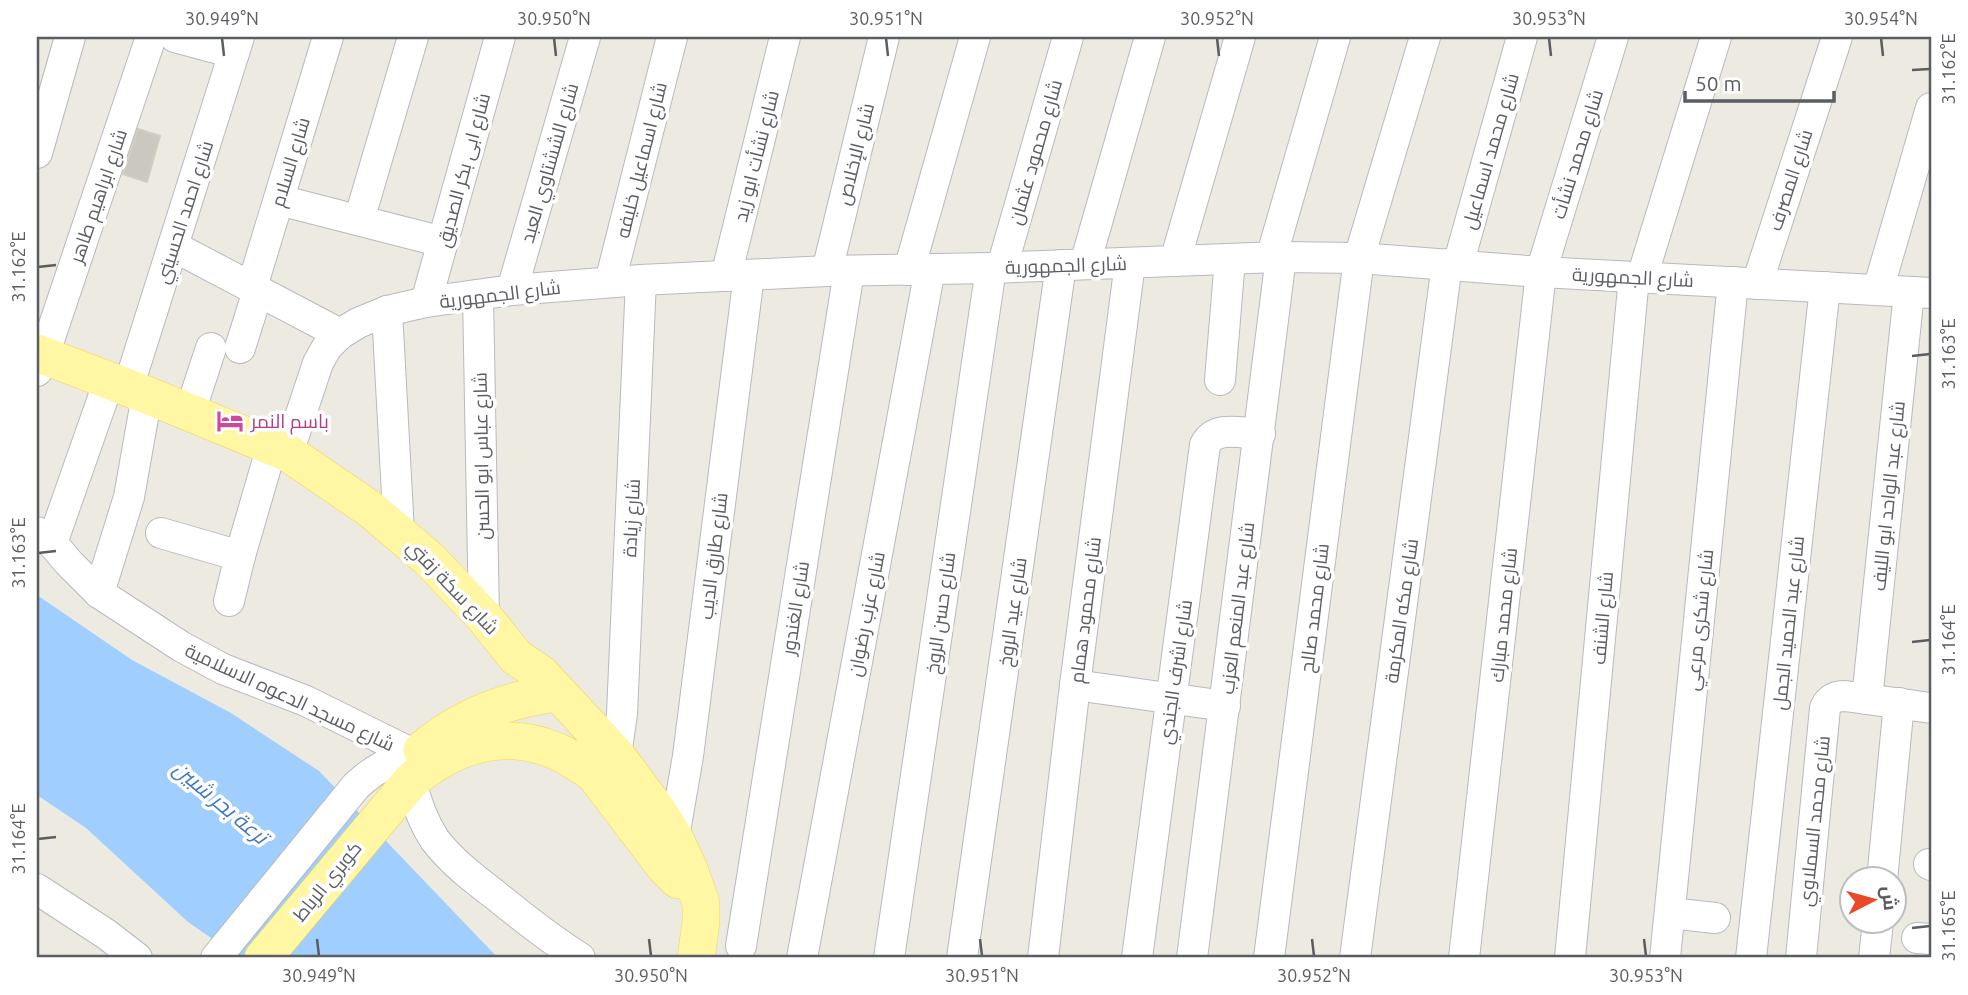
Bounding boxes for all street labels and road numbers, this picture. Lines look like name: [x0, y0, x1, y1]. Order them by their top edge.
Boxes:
street label: شارع محمد اسماعيل: [1457, 70, 1526, 232]
street label: شارع محمود عثمان: [1004, 77, 1069, 228]
street label: شارع اسماعيل خليفه: [611, 80, 674, 241]
street label: شارع الششتاوي العبد: [516, 81, 586, 247]
street label: شارع محمد نشأت: [1547, 87, 1610, 222]
street label: شارع نشأت ابو زيد: [729, 88, 786, 225]
street label: شارع ابى بكر الصديق: [432, 90, 497, 250]
street label: شارع الإخلاص: [832, 101, 881, 208]
street label: شارع السلام: [266, 115, 317, 210]
street label: شارع ابراهيم طاهر: [64, 126, 134, 268]
street label: شارع المصرف: [1763, 127, 1820, 234]
street label: شارع احمد الحسيني: [151, 138, 221, 287]
street label: شارع الجمهورية: [1005, 252, 1127, 281]
street label: شارع الجمهورية: [1571, 263, 1694, 294]
street label: شارع الجمهورية: [438, 276, 562, 315]
street label: شارع عباس ابو الحسن: [469, 372, 496, 540]
street label: شارع عبد الواحد ابو الليف: [1867, 400, 1912, 593]
street label: شارع زيادة: [618, 478, 647, 558]
street label: شارع طارق الديب: [694, 491, 735, 621]
street label: شارع عبد المنعم العزب: [1216, 521, 1261, 696]
street label: شارع سكة زفتي: [400, 535, 503, 641]
street label: شارع محمود همام: [1065, 535, 1108, 685]
street label: شارع عبد الحميد الجمل: [1768, 535, 1811, 712]
street label: شارع مكه المكرمة: [1380, 537, 1425, 685]
street label: شارع محمد صالح: [1295, 542, 1336, 674]
street label: شارع محمد مبارك: [1485, 547, 1524, 684]
street label: شارع شكرى مرعي: [1681, 548, 1721, 692]
street label: شارع عزب رضوان: [843, 550, 892, 679]
street label: شارع حسن الروخ: [921, 551, 962, 676]
street label: شارع عيد الروخ: [993, 556, 1034, 668]
street label: شارع الغندور: [777, 560, 816, 658]
street label: شارع الشنف: [1587, 570, 1620, 666]
street label: شارع اشرف الجندي: [1154, 598, 1200, 746]
street label: شارع مسجد الدعوه الاسلامية: [181, 639, 398, 758]
street label: شارع محمد السملاوي: [1794, 734, 1838, 908]
street label: كوبري الرباط: [288, 837, 369, 928]

